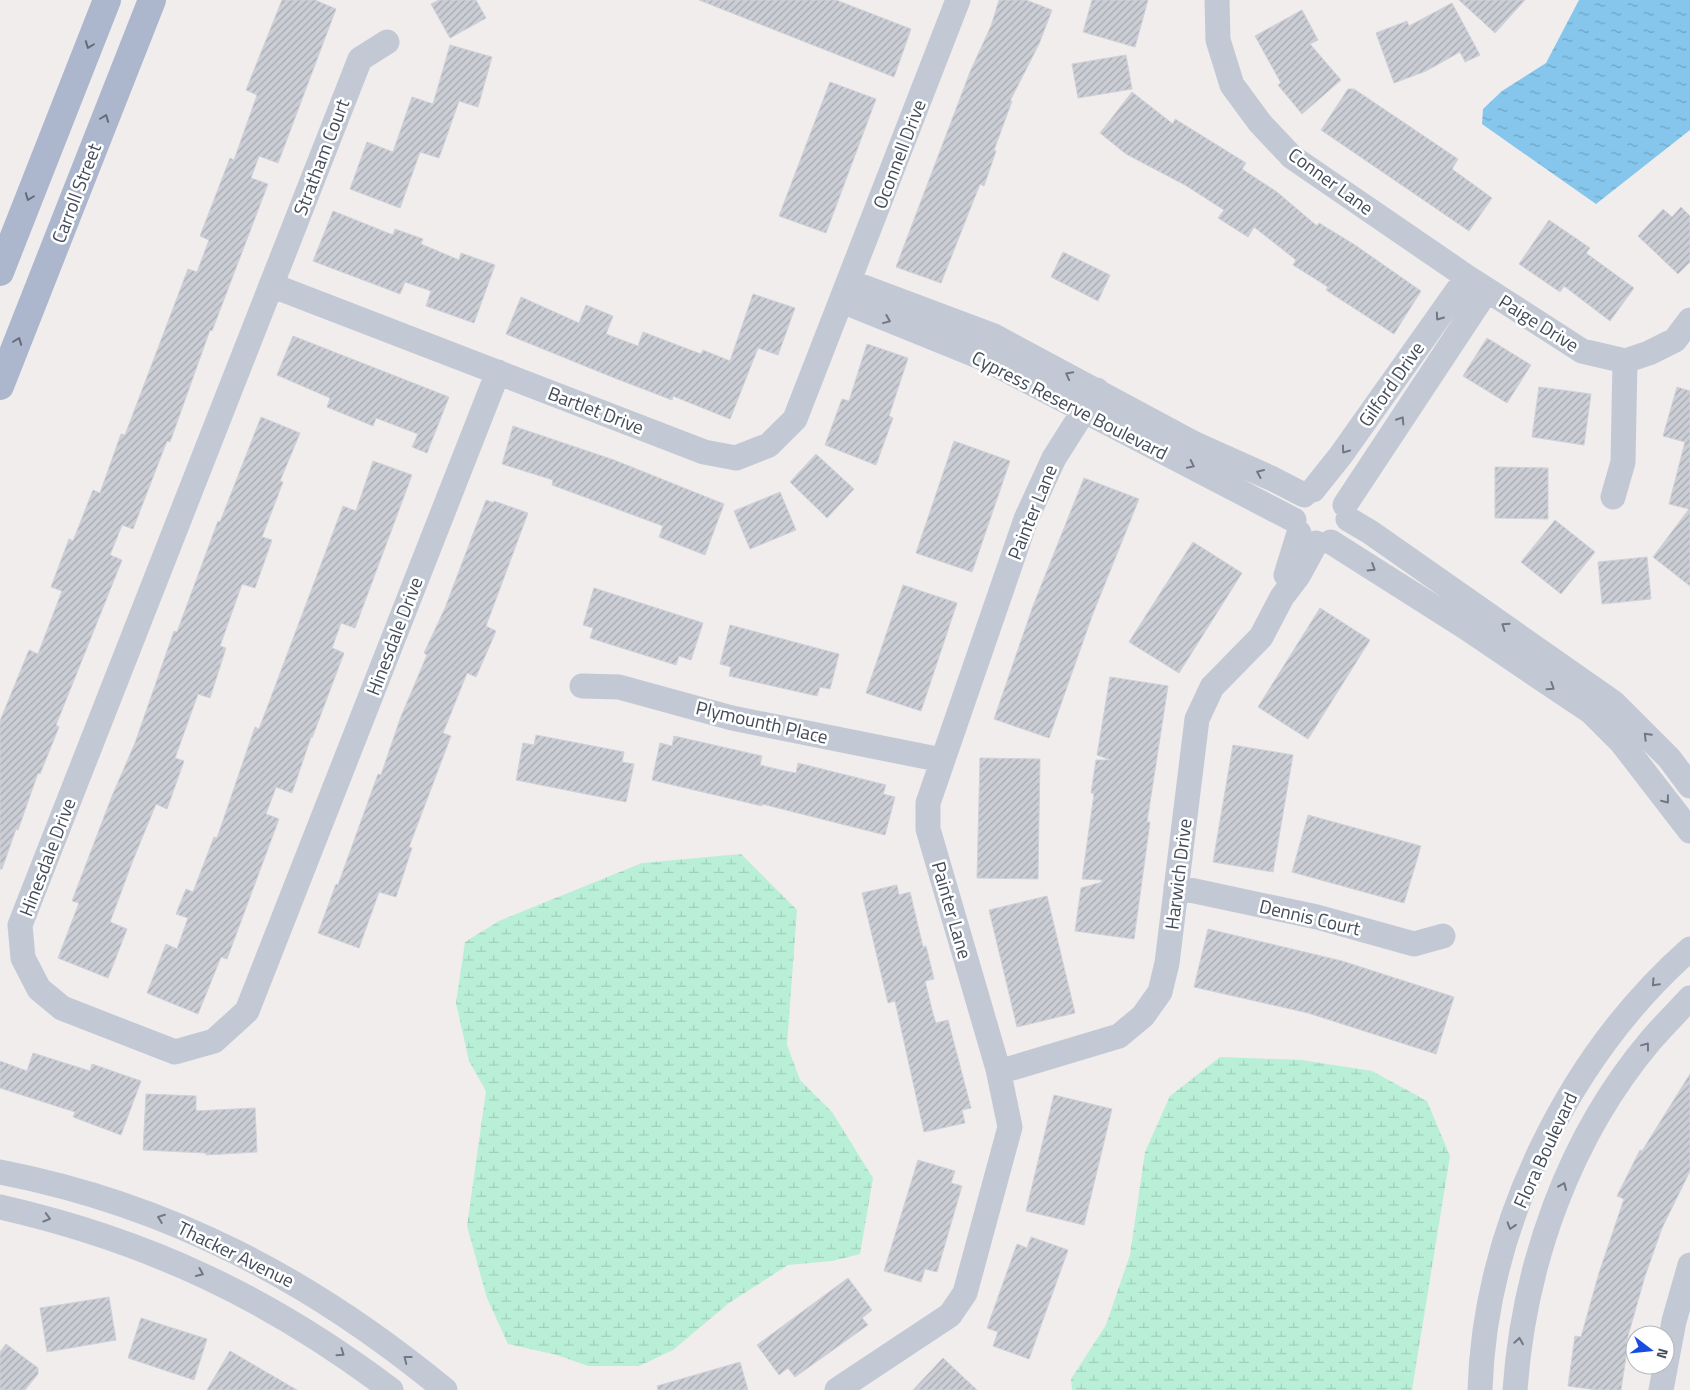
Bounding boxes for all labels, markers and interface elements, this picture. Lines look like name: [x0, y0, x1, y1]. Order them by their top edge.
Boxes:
one-way arrow: [85, 41, 95, 49]
street label: Stratham Court: [285, 94, 356, 219]
street label: Oconnell Drive: [864, 95, 933, 213]
one-way arrow: [99, 114, 110, 123]
street label: Carroll Street: [43, 138, 108, 247]
street label: Conner Lane: [1283, 140, 1380, 222]
one-way arrow: [25, 192, 36, 201]
street label: Paige Drive: [1493, 286, 1585, 359]
one-way arrow: [1436, 311, 1445, 321]
one-way arrow: [882, 313, 891, 324]
street label: Gilford Drive: [1350, 335, 1431, 432]
one-way arrow: [12, 337, 22, 346]
street label: Cypress Reserve Boulevard: [967, 342, 1173, 467]
one-way arrow: [1065, 371, 1074, 381]
street label: Bartlet Drive: [544, 378, 648, 441]
one-way arrow: [1395, 417, 1404, 426]
one-way arrow: [1342, 444, 1351, 453]
one-way arrow: [1186, 459, 1195, 469]
street label: Painter Lane: [999, 460, 1064, 564]
one-way arrow: [1256, 468, 1265, 479]
one-way arrow: [1366, 562, 1375, 572]
street label: Hinesdale Drive: [358, 572, 429, 699]
one-way arrow: [1501, 623, 1511, 632]
one-way arrow: [1546, 680, 1555, 690]
street label: Plymounth Place: [693, 692, 831, 751]
one-way arrow: [1644, 733, 1653, 742]
street label: Hinesdale Drive: [11, 793, 82, 920]
one-way arrow: [1660, 794, 1669, 803]
street label: Harwich Drive: [1156, 817, 1199, 931]
street label: Painter Lane: [925, 858, 980, 962]
street label: Dennis Court: [1257, 891, 1364, 942]
one-way arrow: [1652, 977, 1661, 986]
one-way arrow: [1640, 1042, 1649, 1052]
street label: Flora Boulevard: [1505, 1087, 1584, 1213]
one-way arrow: [1557, 1182, 1568, 1191]
one-way arrow: [43, 1213, 51, 1223]
street label: Thacker Avenue: [173, 1213, 299, 1294]
one-way arrow: [157, 1214, 165, 1224]
one-way arrow: [1506, 1221, 1516, 1230]
one-way arrow: [195, 1267, 204, 1277]
north arrow: [1625, 1325, 1675, 1375]
one-way arrow: [1514, 1337, 1524, 1346]
text: N: [1652, 1346, 1674, 1361]
one-way arrow: [335, 1347, 345, 1356]
one-way arrow: [404, 1357, 413, 1365]

